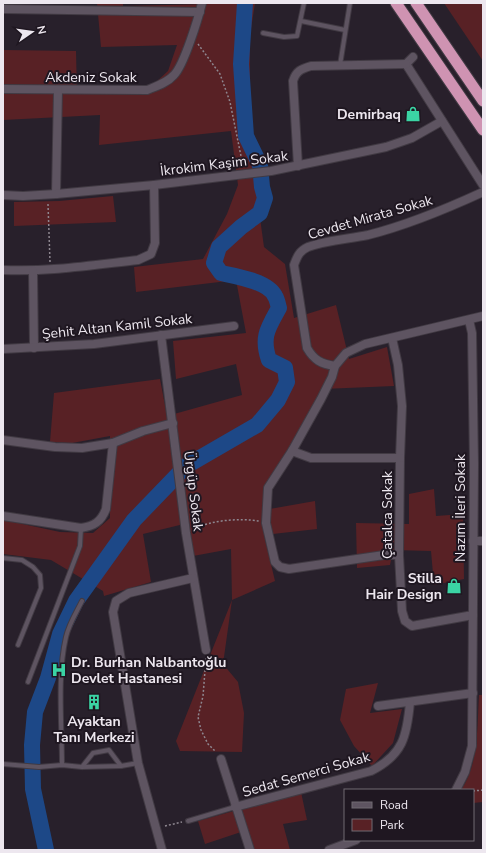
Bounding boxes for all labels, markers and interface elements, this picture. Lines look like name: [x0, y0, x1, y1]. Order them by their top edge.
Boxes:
north arrow: [12, 12, 52, 52]
text: N: [33, 24, 49, 36]
street label: Akdeniz Sokak: [45, 68, 138, 87]
place label: Demirbaq: [337, 105, 401, 124]
shop icon: Demirbaq: [404, 105, 422, 123]
street label: İkrokim Kaşim Sokak: [159, 146, 290, 181]
street label: Cevdet Mirata Sokak: [306, 190, 436, 244]
street label: Şehit Altan Kamil Sokak: [41, 309, 194, 344]
street label: Ürgüp Sokak: [179, 450, 208, 533]
street label: Nazım İleri Sokak: [451, 453, 470, 562]
street label: Çatalca Sokak: [378, 470, 397, 559]
place label: Stilla Hair Design: [365, 569, 442, 604]
shop icon: Stilla Hair Design: [445, 577, 463, 595]
place label: Dr. Burhan Nalbantoğlu Devlet Hastanesi: [71, 653, 226, 688]
hospital icon: Dr. Burhan Nalbantoğlu Devlet Hastanesi: [50, 661, 68, 679]
building icon: Ayaktan Tanı Merkezi: [85, 693, 103, 711]
place label: Ayaktan Tanı Merkezi: [53, 712, 135, 747]
street label: Sedat Semerci Sokak: [240, 747, 373, 802]
legend: [344, 789, 474, 841]
text: Road: [380, 797, 408, 813]
text: Park: [380, 817, 405, 833]

